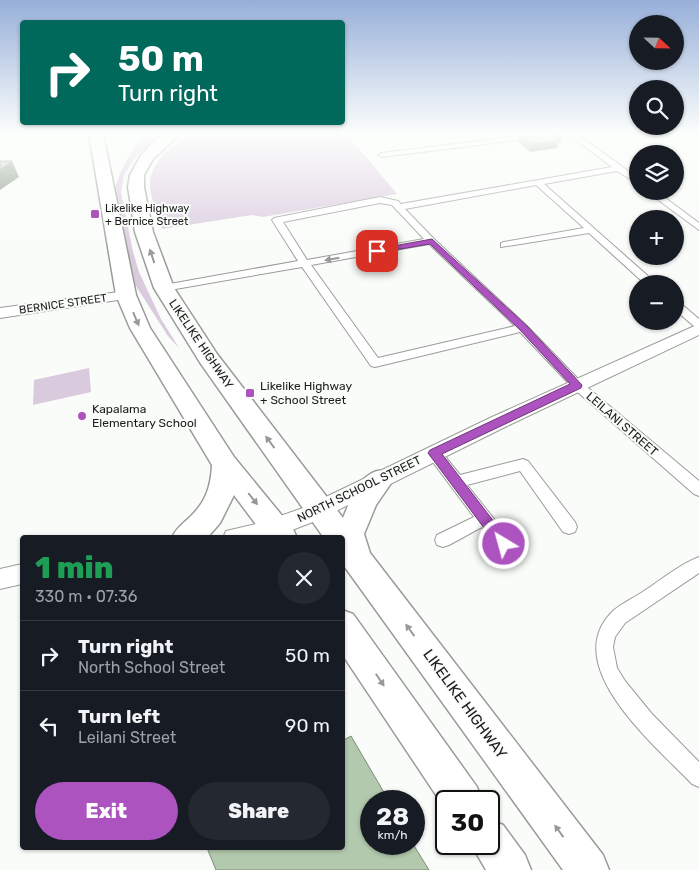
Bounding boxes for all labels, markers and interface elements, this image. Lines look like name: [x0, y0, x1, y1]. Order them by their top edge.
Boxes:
north arrow: [629, 15, 684, 70]
map controls: [629, 15, 684, 330]
text: 50 m: [118, 38, 204, 80]
icon: right: [35, 40, 100, 105]
text: Turn right: [118, 80, 218, 107]
button: search: [629, 80, 684, 135]
button: layers: [629, 145, 684, 200]
place label: Likelike Highway + Bernice Street: [105, 202, 189, 228]
marker: Likelike Highway + Bernice Street: [89, 208, 101, 220]
button: +: [629, 210, 684, 265]
pin: [356, 230, 398, 272]
icon: arrive: [363, 237, 391, 265]
one-way arrow: [148, 248, 155, 263]
one-way arrow: [324, 255, 339, 263]
button: −: [629, 275, 684, 330]
street label: BERNICE STREET: [18, 291, 108, 317]
street label: LIKELIKE HIGHWAY: [166, 297, 236, 392]
one-way arrow: [132, 312, 140, 327]
place label: Likelike Highway + School Street: [260, 379, 352, 407]
marker: Likelike Highway + School Street: [244, 387, 256, 399]
street label: LEILANI STREET: [583, 389, 661, 459]
place label: Kapalama Elementary School: [92, 402, 197, 430]
marker: Kapalama Elementary School: [76, 410, 88, 422]
one-way arrow: [265, 435, 275, 449]
street label: NORTH SCHOOL STREET: [295, 453, 423, 525]
one-way arrow: [248, 492, 259, 505]
position arrow: [477, 517, 529, 569]
text: 1 min: [35, 550, 113, 586]
button: close: [278, 552, 330, 604]
text: 330 m · 07:36: [35, 587, 137, 606]
one-way arrow: [405, 623, 415, 637]
text: Turn right: [78, 635, 173, 658]
icon: right: [35, 642, 63, 670]
text: 50 m: [285, 644, 330, 667]
street label: LIKELIKE HIGHWAY: [419, 646, 511, 763]
text: North School Street: [78, 658, 225, 677]
one-way arrow: [375, 673, 385, 686]
text: Turn left: [78, 705, 160, 728]
icon: left: [35, 712, 63, 740]
text: 90 m: [285, 714, 330, 737]
text: Leilani Street: [78, 728, 176, 747]
button: Exit: [35, 782, 178, 840]
button: Share: [188, 782, 330, 840]
speed limit sign: 30: [435, 790, 500, 855]
text: 28: [376, 802, 409, 831]
one-way arrow: [554, 824, 564, 838]
text: km/h: [378, 828, 407, 842]

